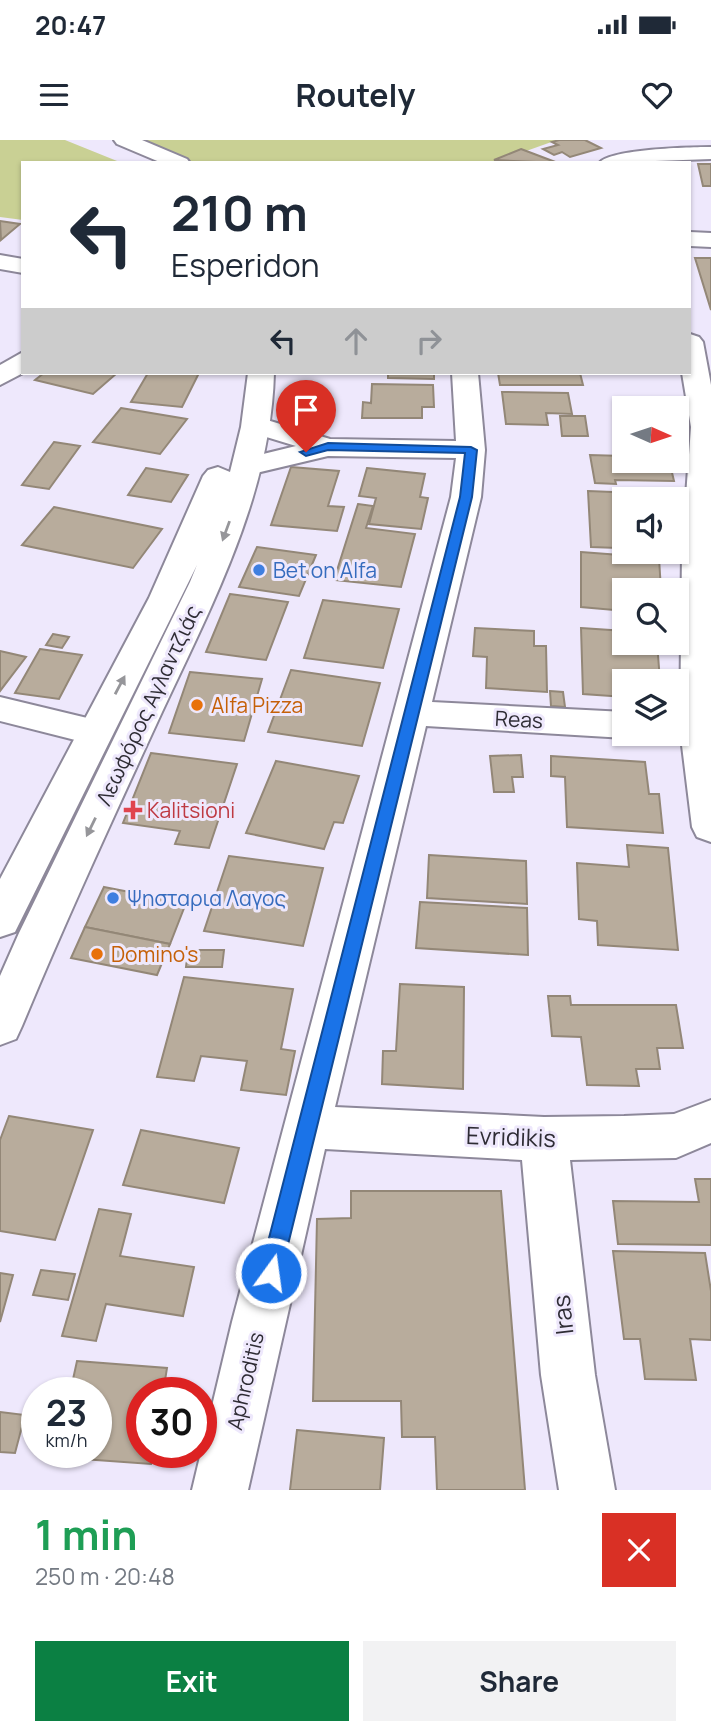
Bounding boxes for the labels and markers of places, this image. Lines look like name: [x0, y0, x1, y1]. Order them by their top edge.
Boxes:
pin: [276, 380, 336, 452]
place label: Bet on Alfa: [273, 556, 377, 584]
marker: Bet on Alfa: [251, 562, 267, 578]
place label: Alfa Pizza: [211, 691, 303, 719]
marker: Alfa Pizza: [189, 697, 205, 713]
place label: Kalitsioni: [147, 796, 235, 824]
marker: Kalitsioni: [125, 802, 141, 818]
place label: Ψησταρια Λαγος: [127, 884, 286, 912]
marker: Ψησταρια Λαγος: [105, 890, 121, 906]
place label: Domino's: [111, 940, 198, 968]
marker: Domino's: [89, 946, 105, 962]

